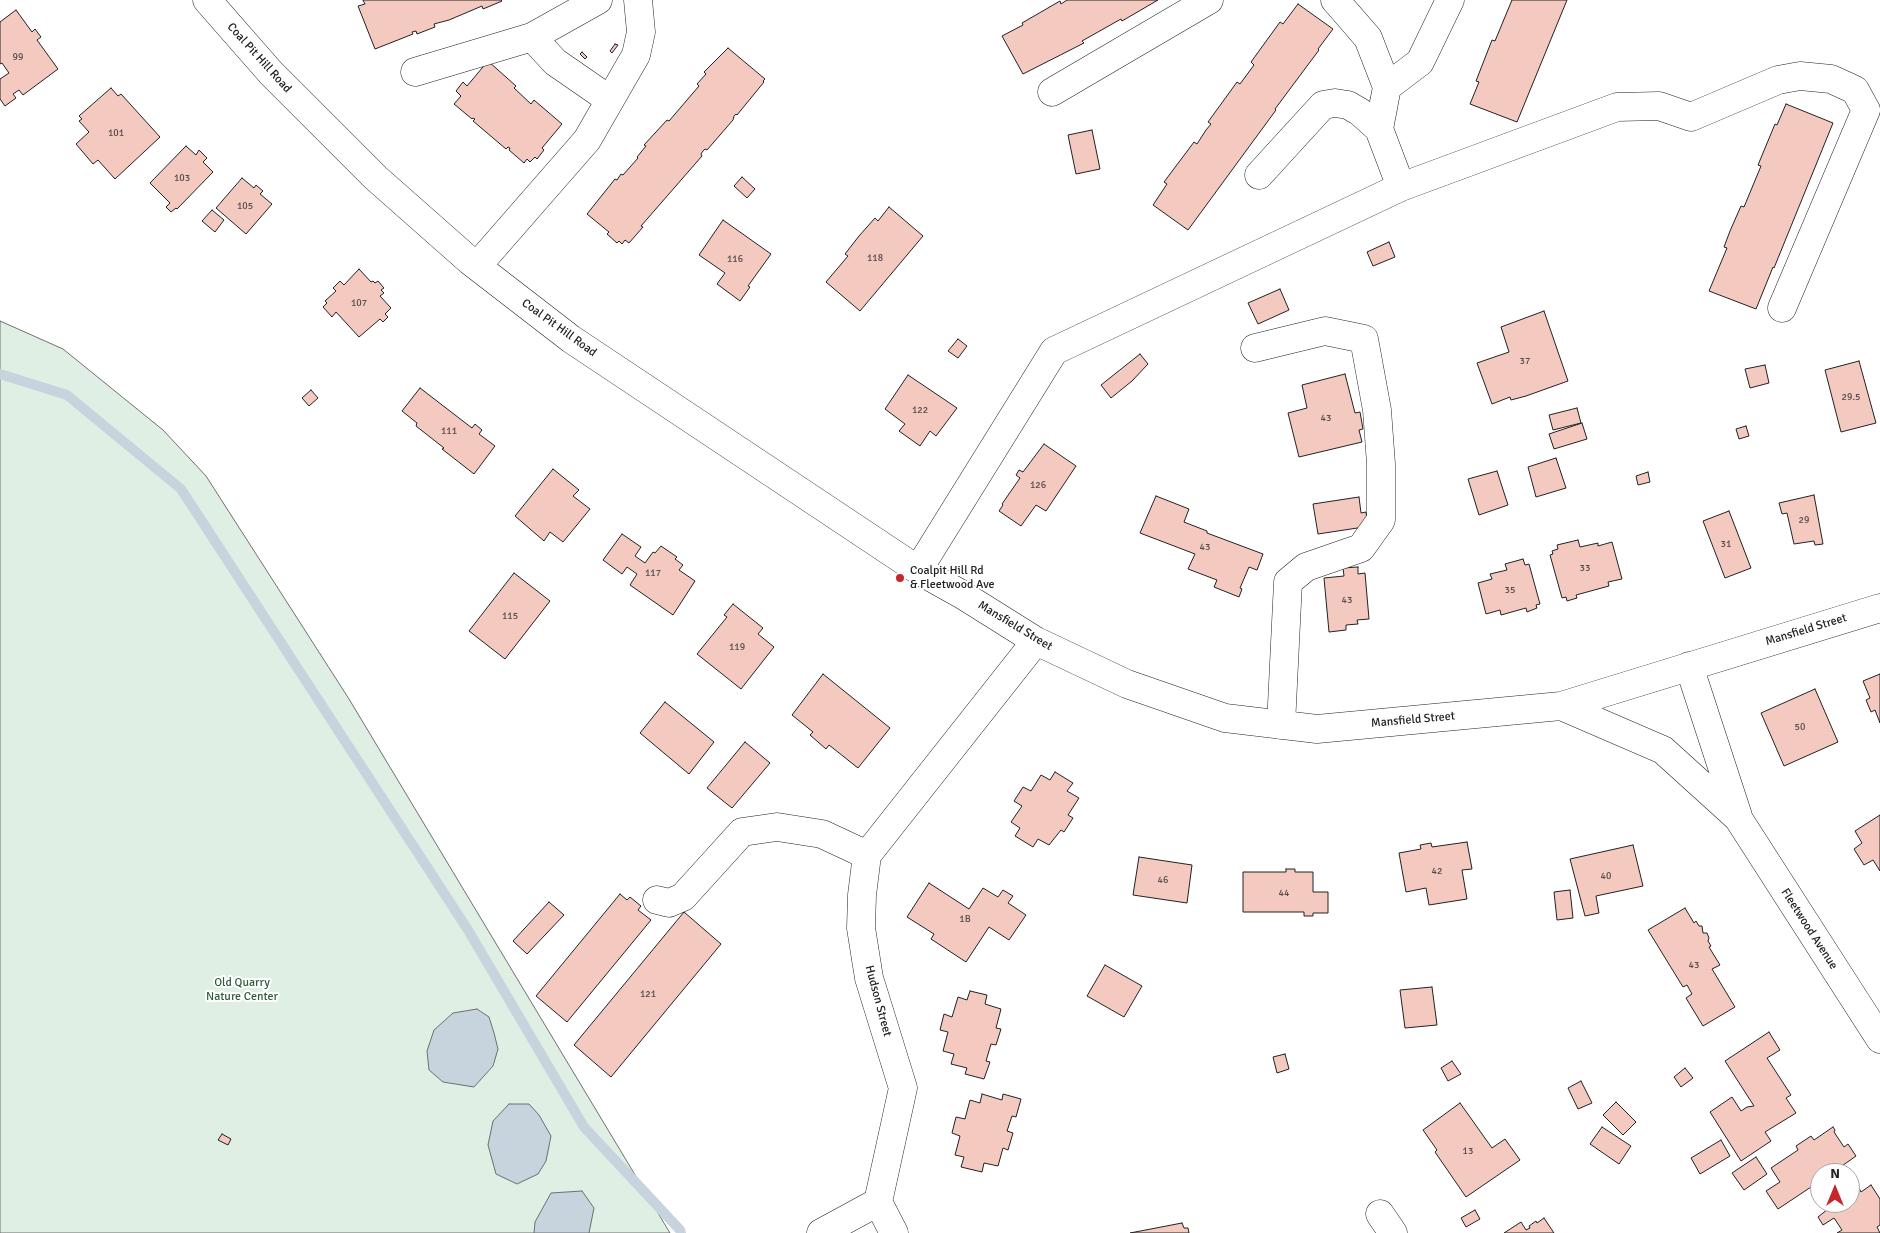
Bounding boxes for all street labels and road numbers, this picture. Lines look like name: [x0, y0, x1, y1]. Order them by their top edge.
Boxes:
street label: Coal Pit Hill Road: [224, 20, 294, 96]
street label: Coal Pit Hill Road: [519, 296, 599, 360]
street label: Mansfield Street: [975, 598, 1055, 654]
street label: Mansfield Street: [1764, 611, 1848, 649]
street label: Mansfield Street: [1370, 709, 1456, 731]
street label: Fleetwood Avenue: [1778, 886, 1840, 972]
street label: Hudson Street: [862, 964, 894, 1038]

